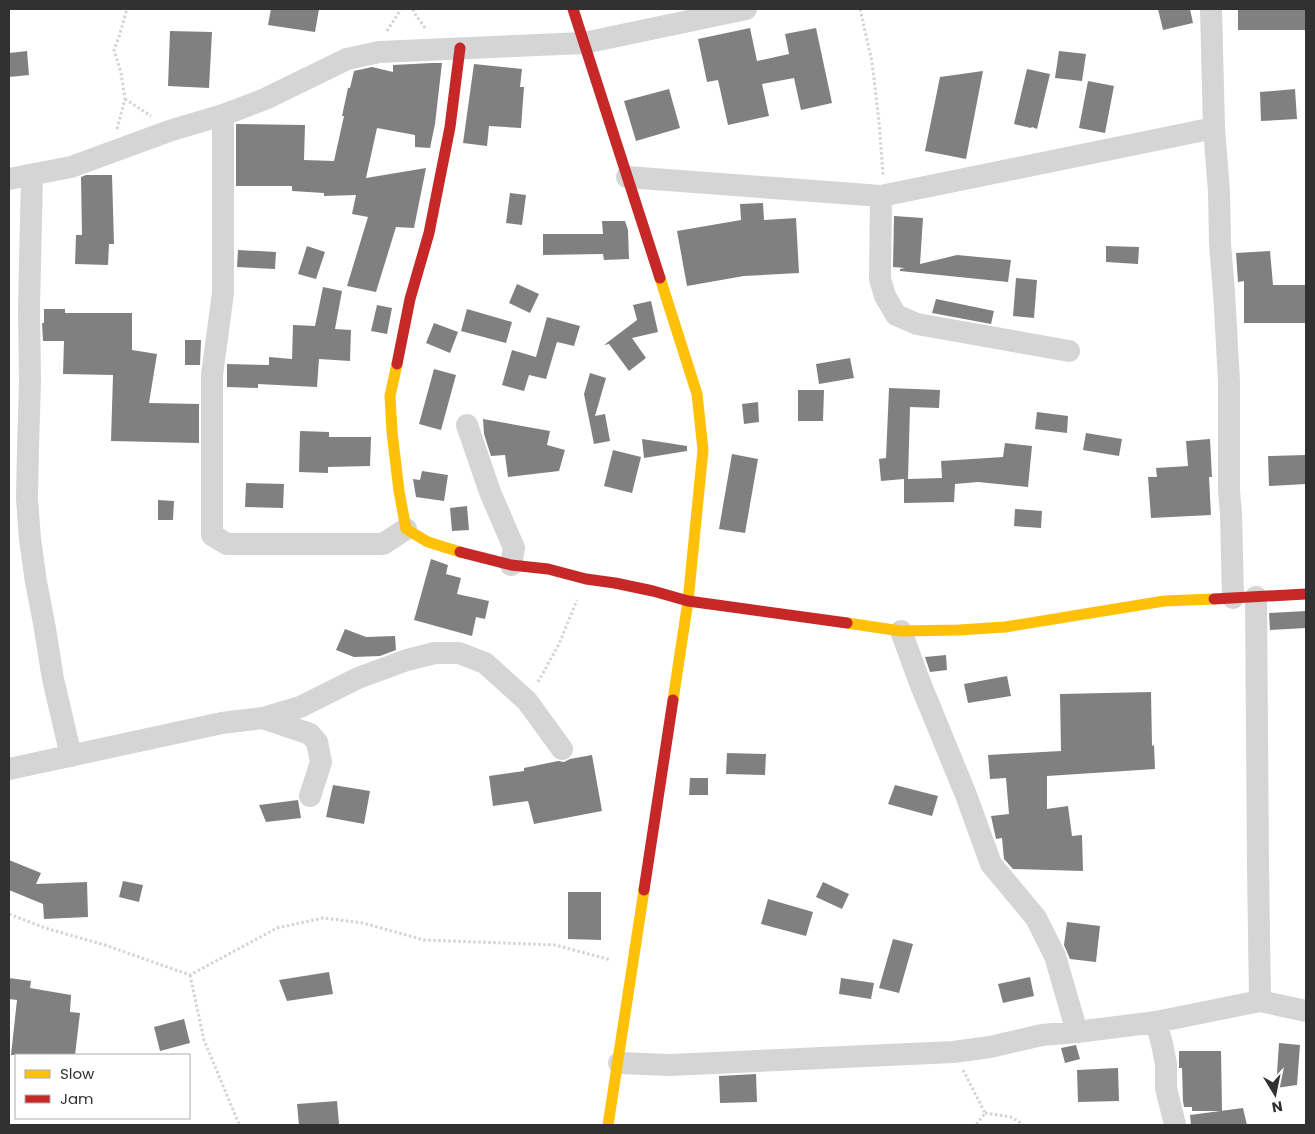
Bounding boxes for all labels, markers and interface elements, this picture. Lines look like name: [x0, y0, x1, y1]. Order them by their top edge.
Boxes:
legend: [15, 1054, 190, 1119]
text: Slow: [60, 1063, 95, 1084]
north arrow: [1250, 1069, 1300, 1119]
text: Jam: [60, 1088, 94, 1109]
text: N: [1270, 1096, 1284, 1118]

